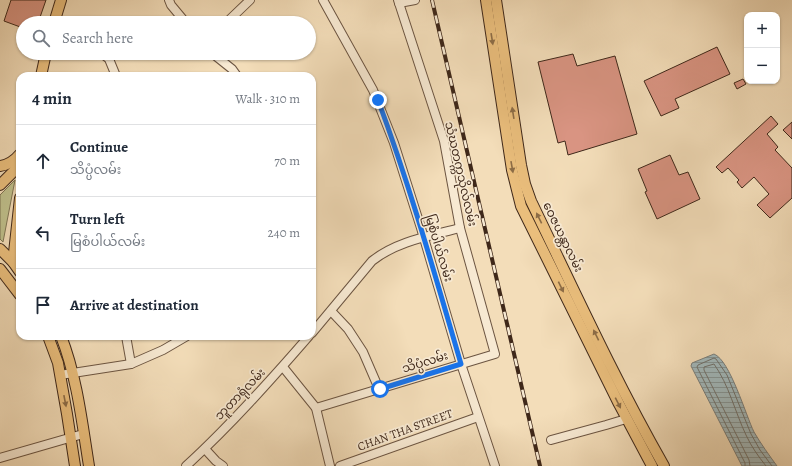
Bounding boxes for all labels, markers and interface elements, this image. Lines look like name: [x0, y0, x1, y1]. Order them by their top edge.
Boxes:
map controls: [744, 12, 780, 84]
button: +: [744, 12, 780, 48]
search box: [16, 16, 316, 60]
icon: search: [30, 27, 52, 49]
text: Search here: [62, 28, 133, 48]
one-way arrow: [489, 32, 495, 45]
button: −: [744, 48, 780, 84]
text: 4 min: [32, 87, 72, 110]
text: Walk · 310 m: [235, 90, 300, 107]
route end: [369, 91, 387, 109]
one-way arrow: [510, 107, 516, 119]
street label: သံဃတက္ကသိုလ်လမ်း: [439, 120, 482, 228]
text: Continue: [70, 137, 128, 157]
icon: ahead: [32, 150, 54, 172]
text: 70 m: [274, 152, 300, 169]
text: သိပ္ပံလမ်း: [70, 161, 121, 178]
one-way arrow: [509, 161, 515, 173]
street label: ဝေဇယန္တာလမ်း: [537, 199, 588, 276]
text: Turn left: [70, 209, 125, 229]
street label: မြစံပါယ်လမ်း: [419, 212, 458, 284]
one-way arrow: [536, 213, 542, 224]
icon: left: [32, 222, 54, 244]
text: 240 m: [268, 224, 300, 241]
text: မြစံပါယ်လမ်း: [70, 233, 145, 250]
one-way arrow: [558, 281, 564, 292]
icon: arrive: [32, 294, 54, 316]
text: Arrive at destination: [70, 295, 199, 315]
one-way arrow: [593, 330, 599, 341]
street label: သိပ္ပံလမ်း: [400, 346, 451, 379]
street label: ဘူတာရုံလမ်း: [210, 364, 270, 425]
route start: [371, 380, 389, 398]
one-way arrow: [62, 394, 68, 407]
one-way arrow: [615, 397, 621, 409]
street label: CHAN THA STREET: [355, 405, 455, 455]

